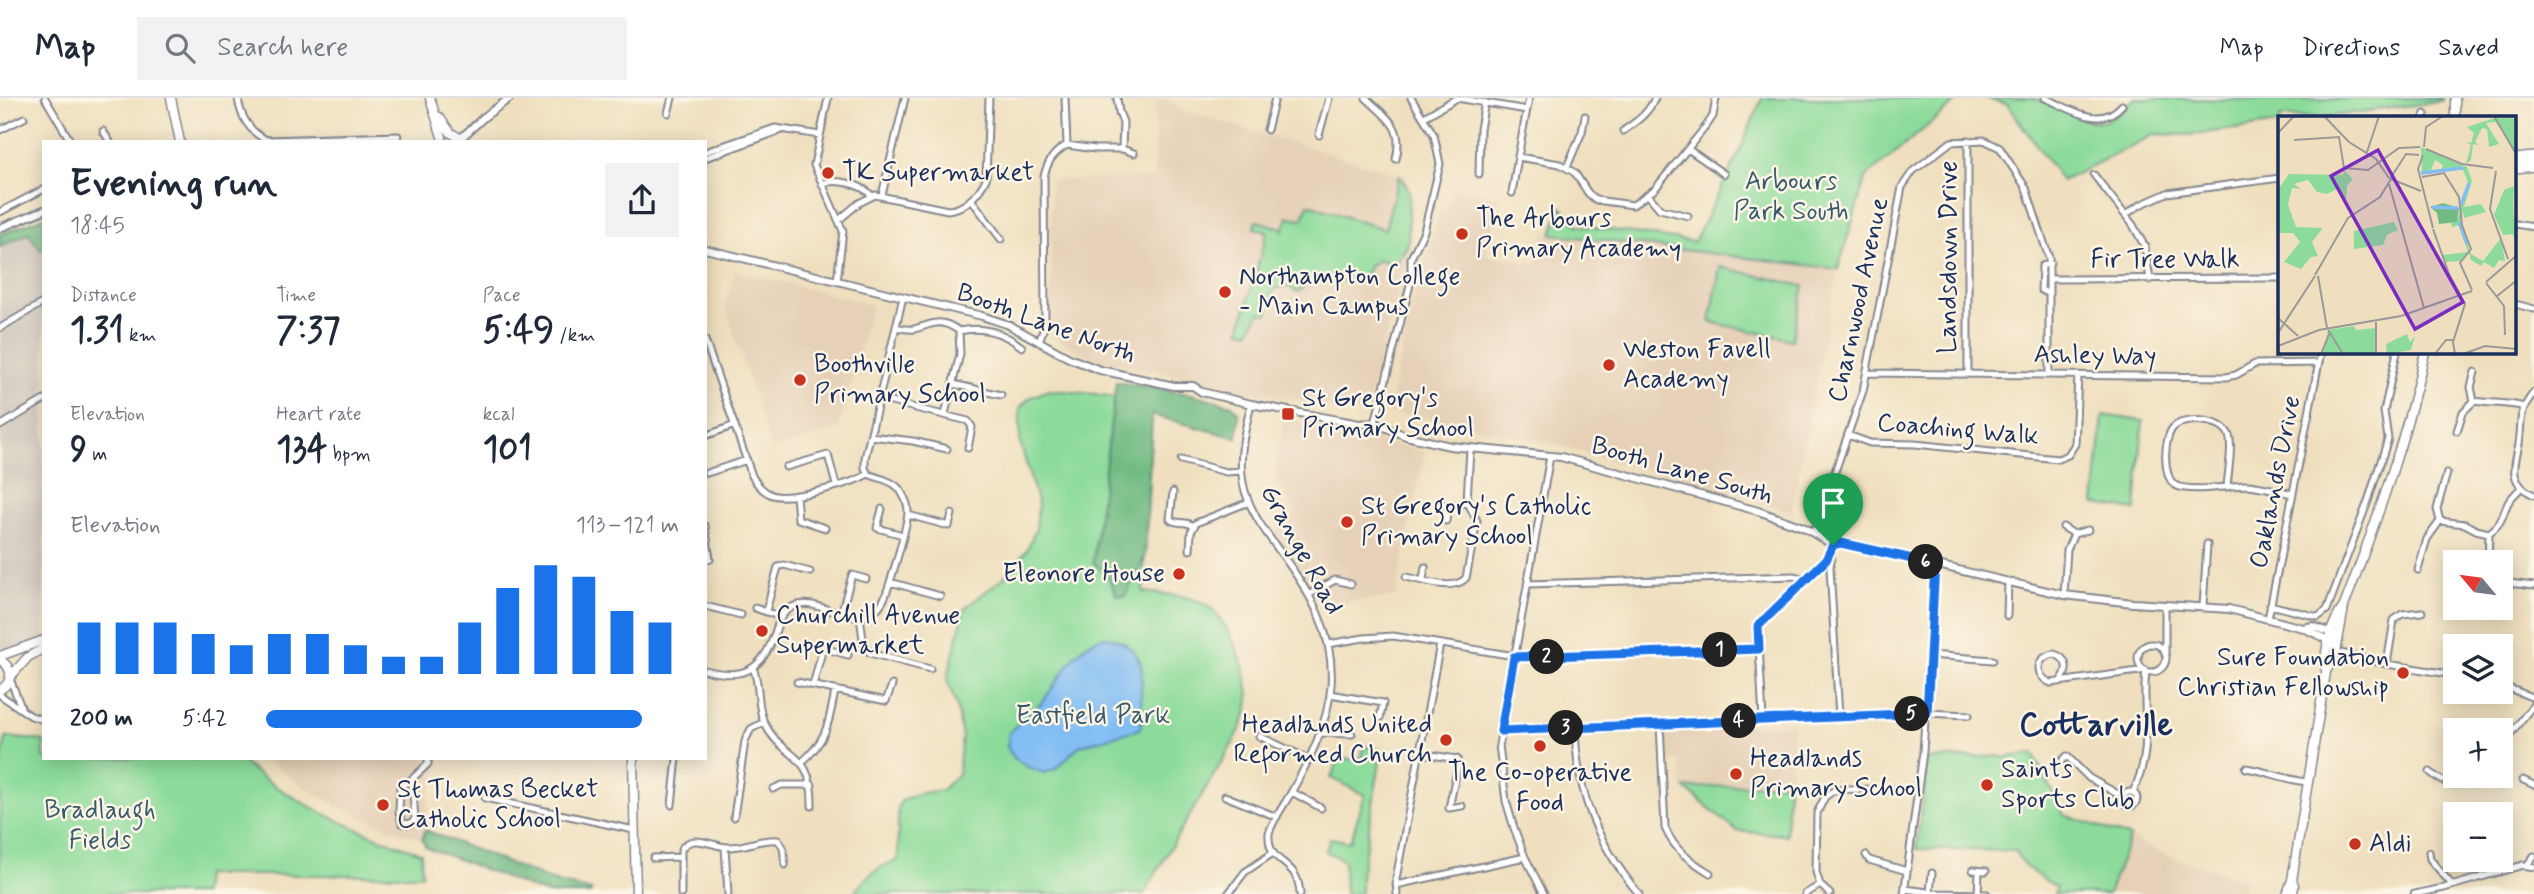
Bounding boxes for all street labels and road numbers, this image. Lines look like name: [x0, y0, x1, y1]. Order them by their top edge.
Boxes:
street label: Landsdown Drive: [1932, 160, 1966, 354]
street label: Charnwood Avenue: [1821, 194, 1897, 406]
street label: Fir Tree Walk: [2090, 243, 2240, 277]
street label: Booth Lane North: [952, 276, 1140, 372]
street label: Ashley Way: [2033, 338, 2157, 374]
street label: Oaklands Drive: [2243, 393, 2309, 571]
street label: Coaching Walk: [1875, 406, 2041, 457]
street label: Booth Lane South: [1587, 429, 1777, 513]
street label: Grange Road: [1251, 479, 1351, 621]

